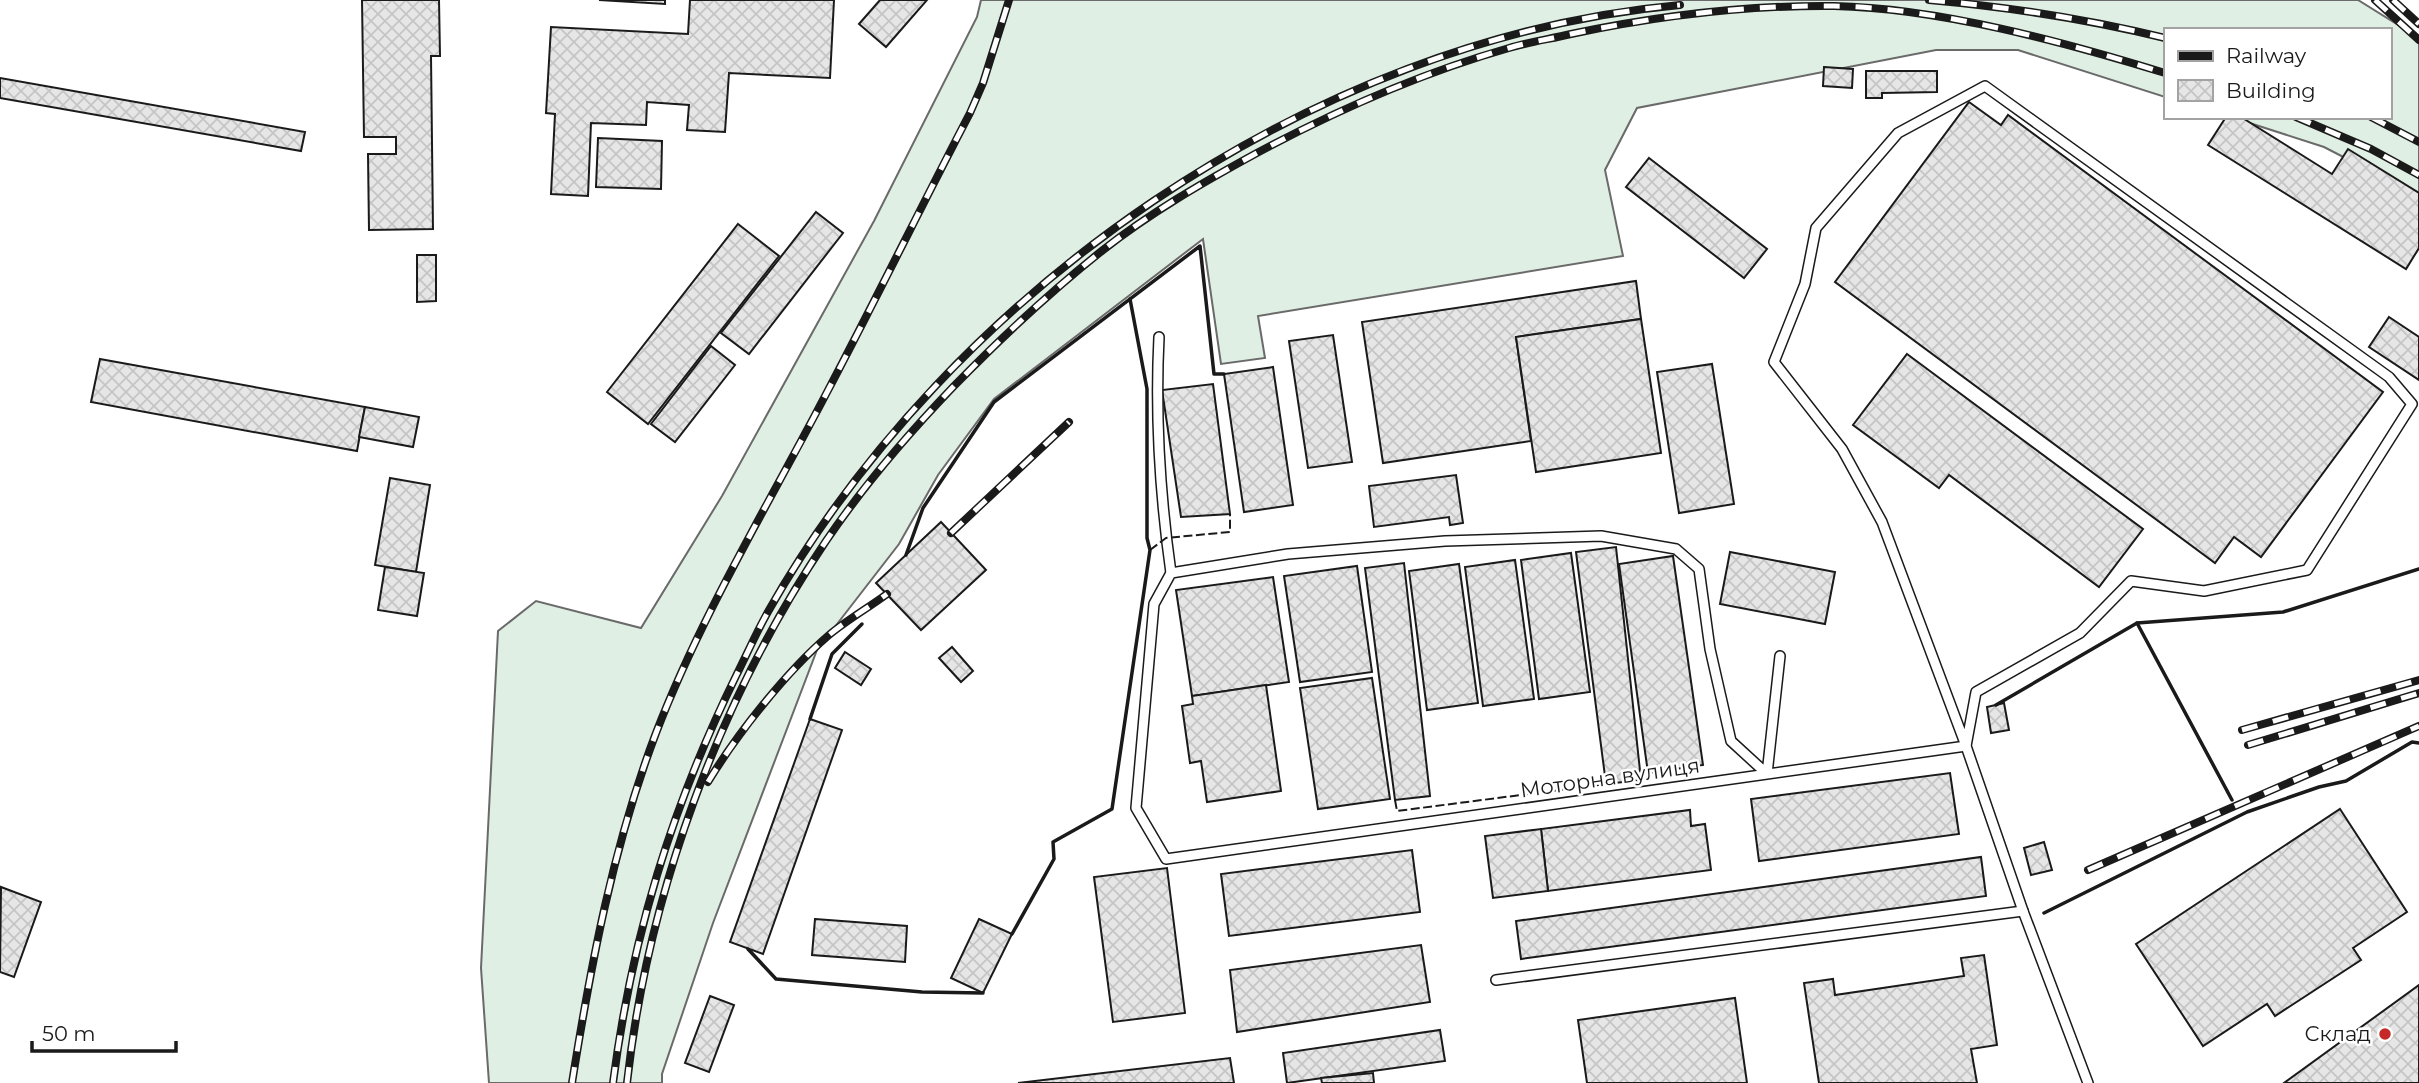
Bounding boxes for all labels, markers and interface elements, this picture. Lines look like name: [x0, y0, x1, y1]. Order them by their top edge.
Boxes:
legend: [2164, 28, 2391, 119]
text: Railway: [2226, 43, 2307, 68]
text: Building: [2226, 78, 2316, 103]
street label: Моторна вулиця: [1519, 753, 1701, 802]
scale bar: [32, 1010, 175, 1054]
text: 50 m: [42, 1021, 96, 1046]
place label: Склад: [2305, 1021, 2371, 1046]
marker: Склад: [2377, 1026, 2393, 1042]

